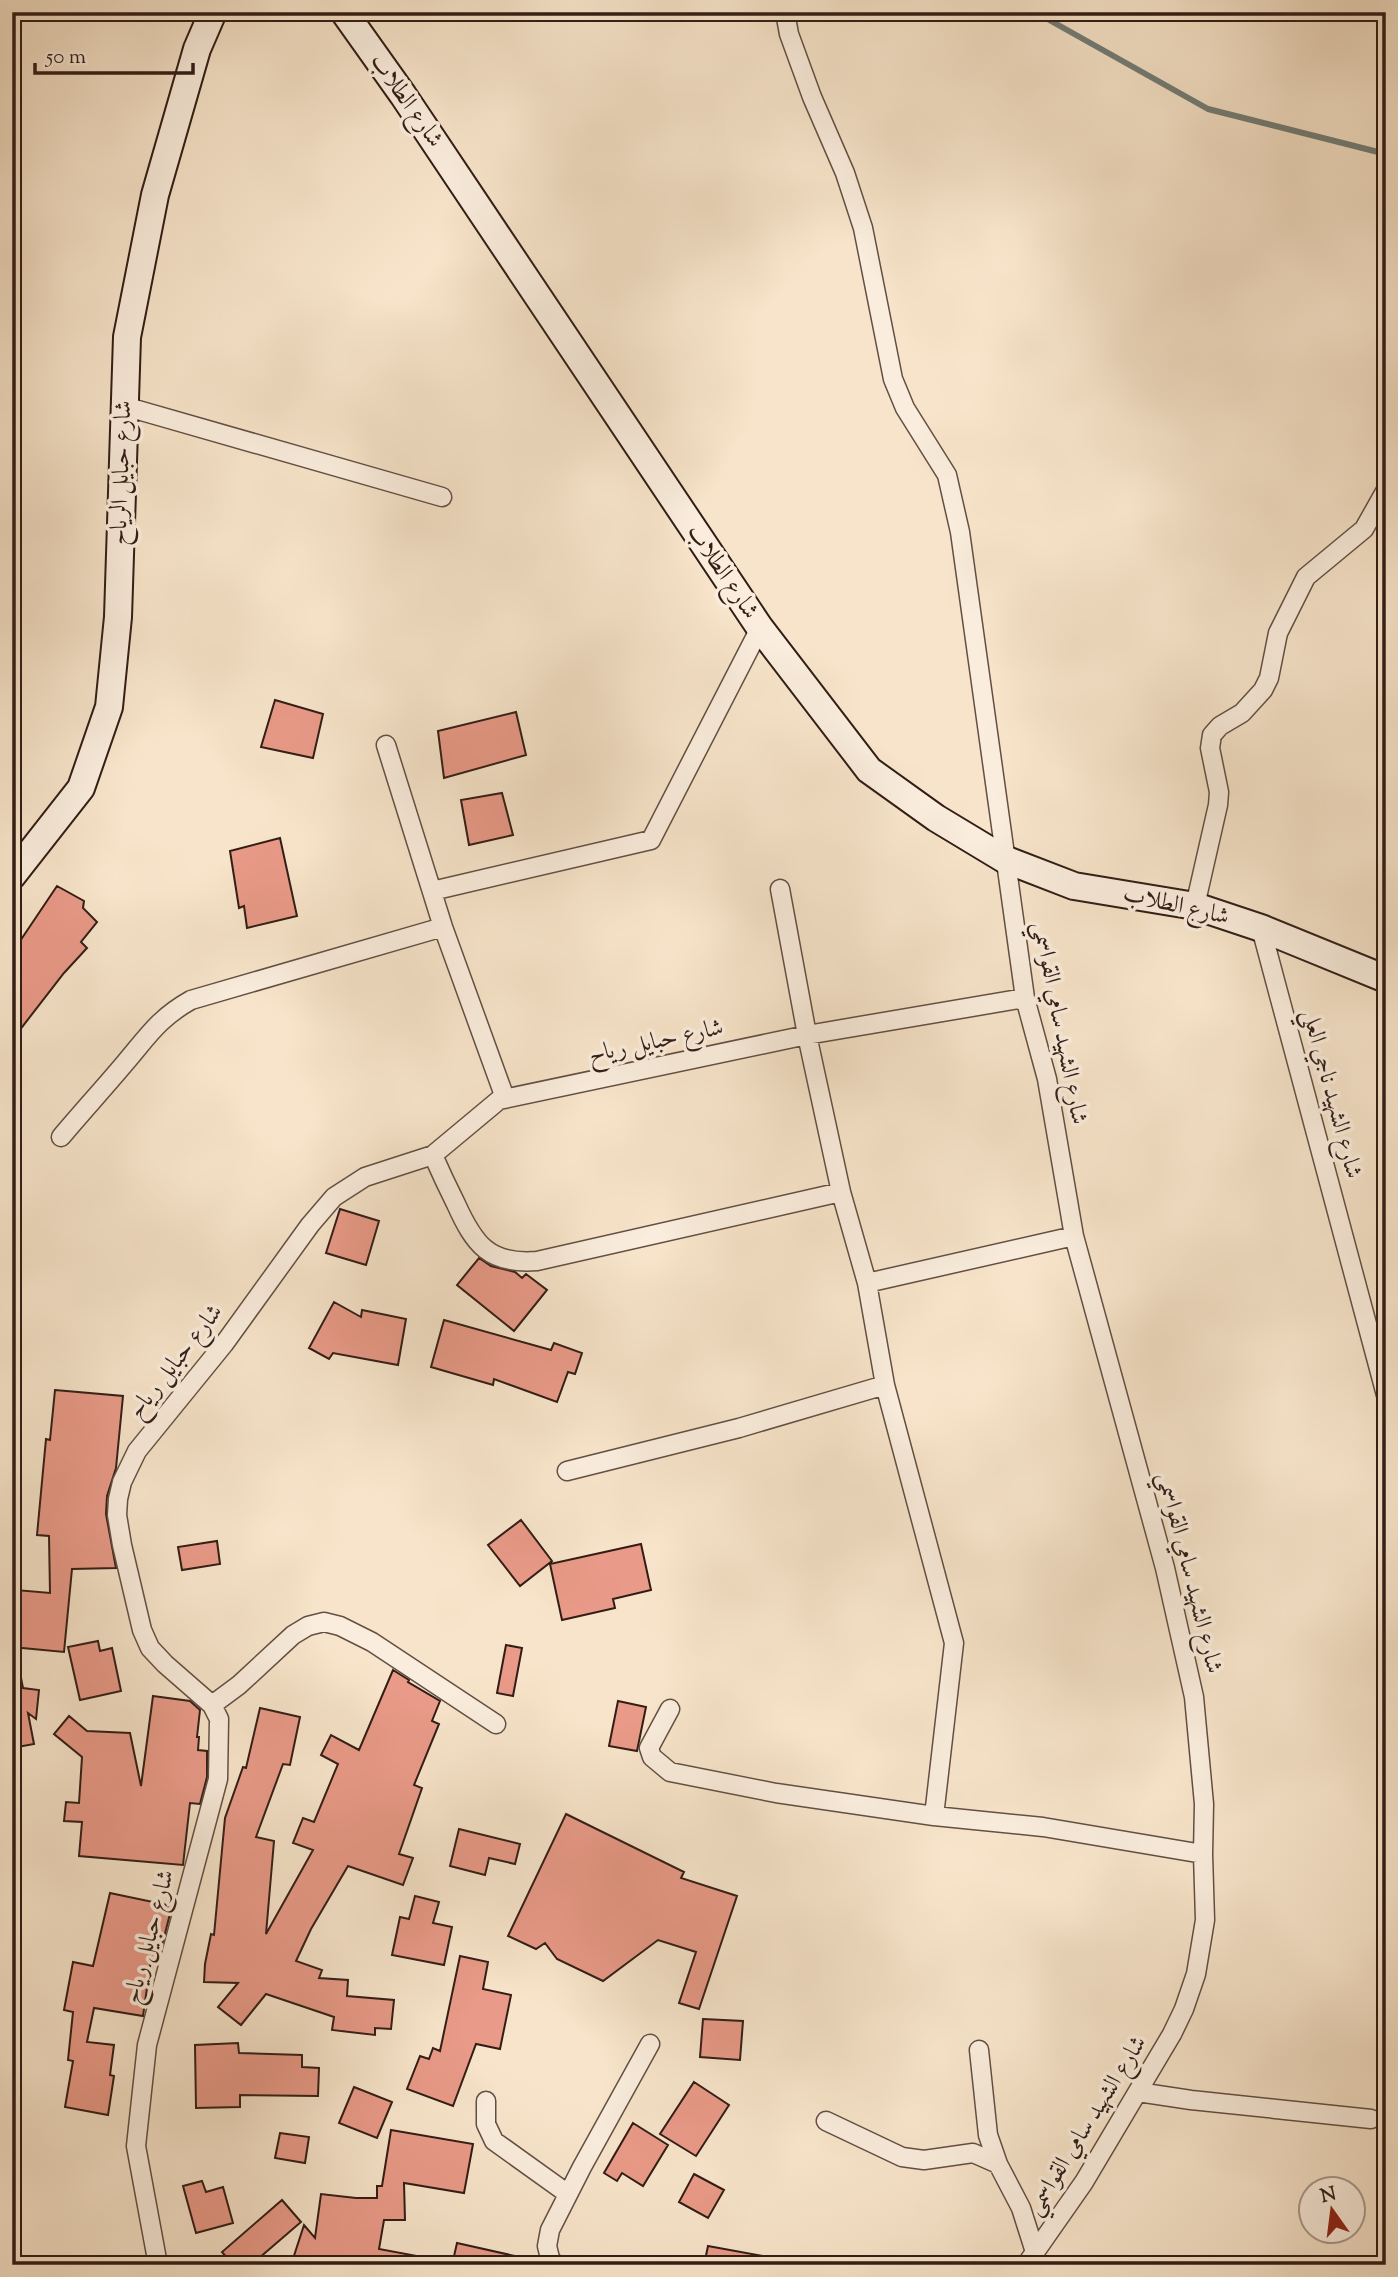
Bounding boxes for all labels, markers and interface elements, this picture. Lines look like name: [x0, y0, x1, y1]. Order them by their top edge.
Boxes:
scale bar: [35, 32, 192, 76]
text: 50 m: [45, 43, 86, 73]
street label: شارع الطلاب: [360, 47, 451, 156]
street label: شارع حبايل الرياح: [102, 400, 144, 546]
street label: شارع الطلاب: [677, 518, 766, 627]
street label: شارع الطلاب: [1119, 877, 1233, 936]
street label: شارع الشهيد سامي القواسمي: [1019, 918, 1095, 1128]
street label: شارع الشهيد ناجي العلي: [1288, 1006, 1370, 1184]
street label: شارع حبايل رياح: [585, 1011, 727, 1075]
street label: شارع حبايل رياح: [120, 1297, 233, 1428]
street label: شارع الشهيد سامي القواسمي: [1144, 1469, 1230, 1678]
street label: شارع حبايل رياح: [116, 1866, 186, 2008]
street label: شارع الشهيد سامي القواسمي: [1018, 2030, 1159, 2225]
north arrow: [1296, 2176, 1366, 2246]
text: N: [1318, 2181, 1339, 2211]

